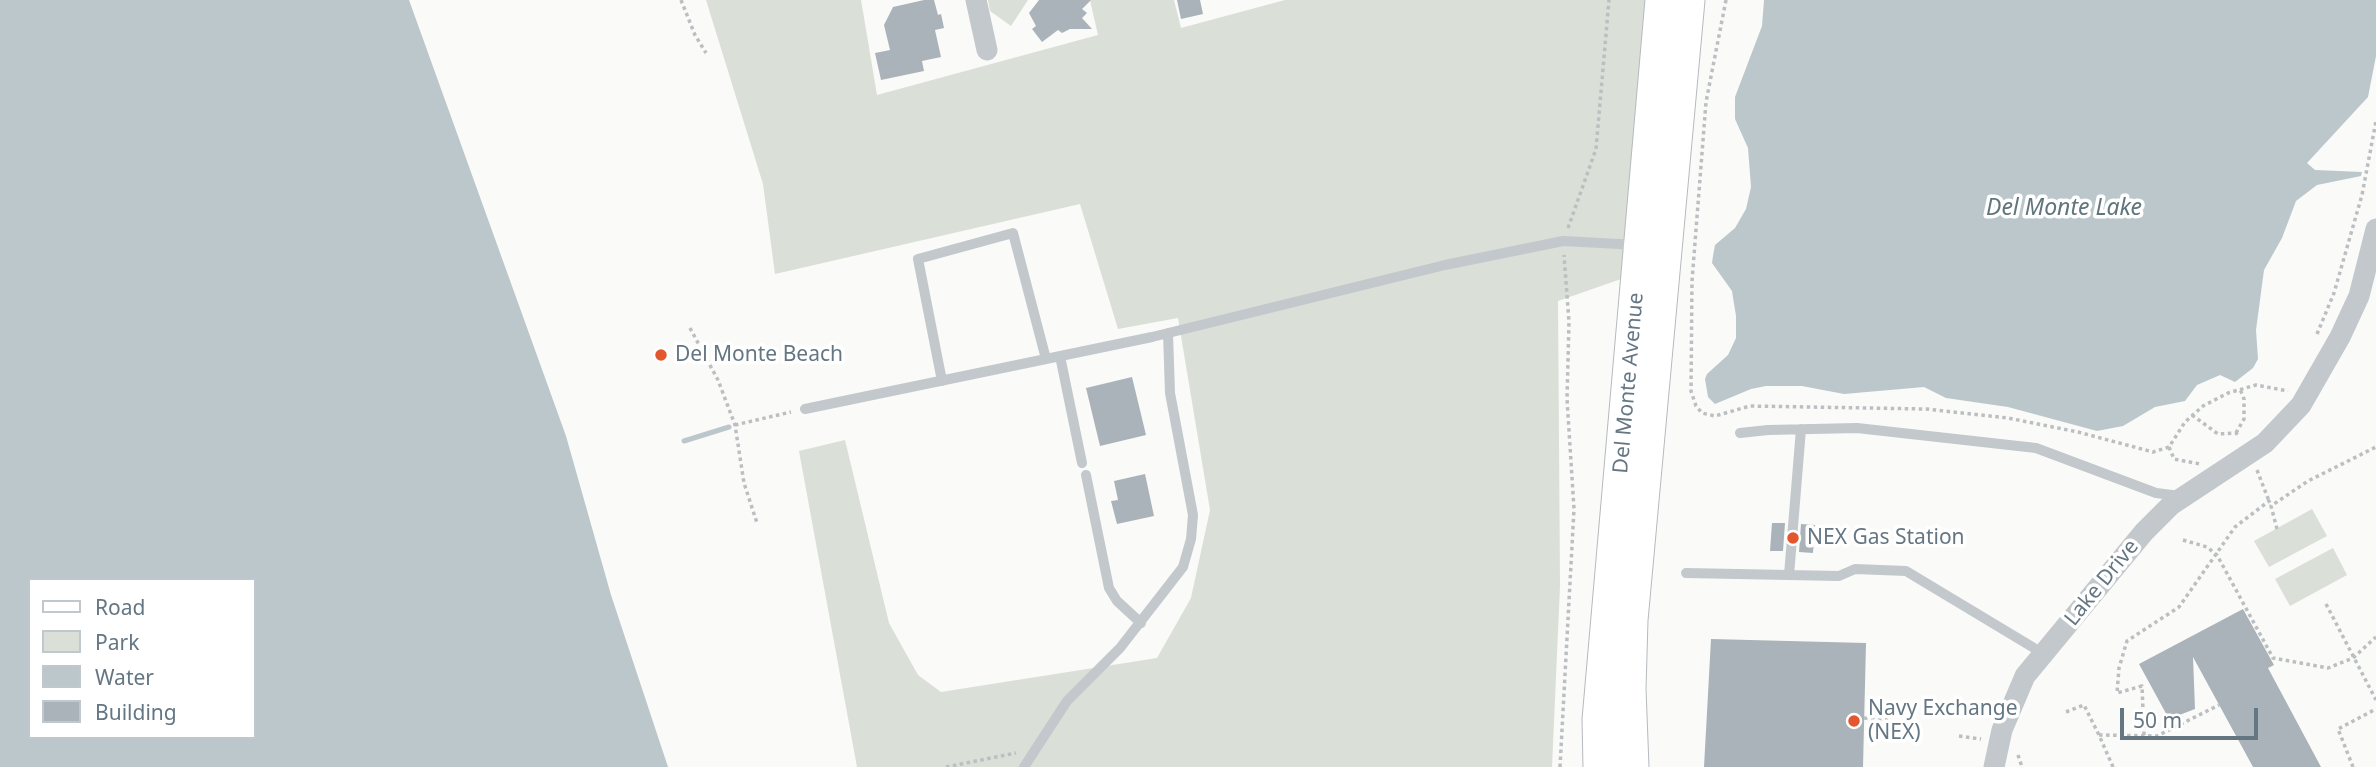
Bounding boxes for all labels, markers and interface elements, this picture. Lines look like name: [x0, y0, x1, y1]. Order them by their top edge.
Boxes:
water label: Del Monte Lake: [1986, 194, 2142, 222]
street label: Del Monte Avenue: [1609, 292, 1649, 474]
place label: Del Monte Beach: [675, 342, 843, 368]
marker: Del Monte Beach: [653, 347, 669, 363]
place label: NEX Gas Station: [1807, 525, 1965, 551]
marker: NEX Gas Station: [1785, 530, 1801, 546]
street label: Lake Drive: [2060, 535, 2144, 631]
legend: [28, 578, 256, 739]
text: Road: [95, 593, 145, 621]
text: Park: [95, 628, 139, 656]
text: Water: [95, 663, 154, 691]
scale bar: [2124, 694, 2262, 738]
place label: Navy Exchange (NEX): [1868, 696, 2018, 746]
text: Building: [95, 698, 177, 726]
text: 50 m: [2133, 706, 2182, 734]
marker: Navy Exchange (NEX): [1846, 713, 1862, 729]

